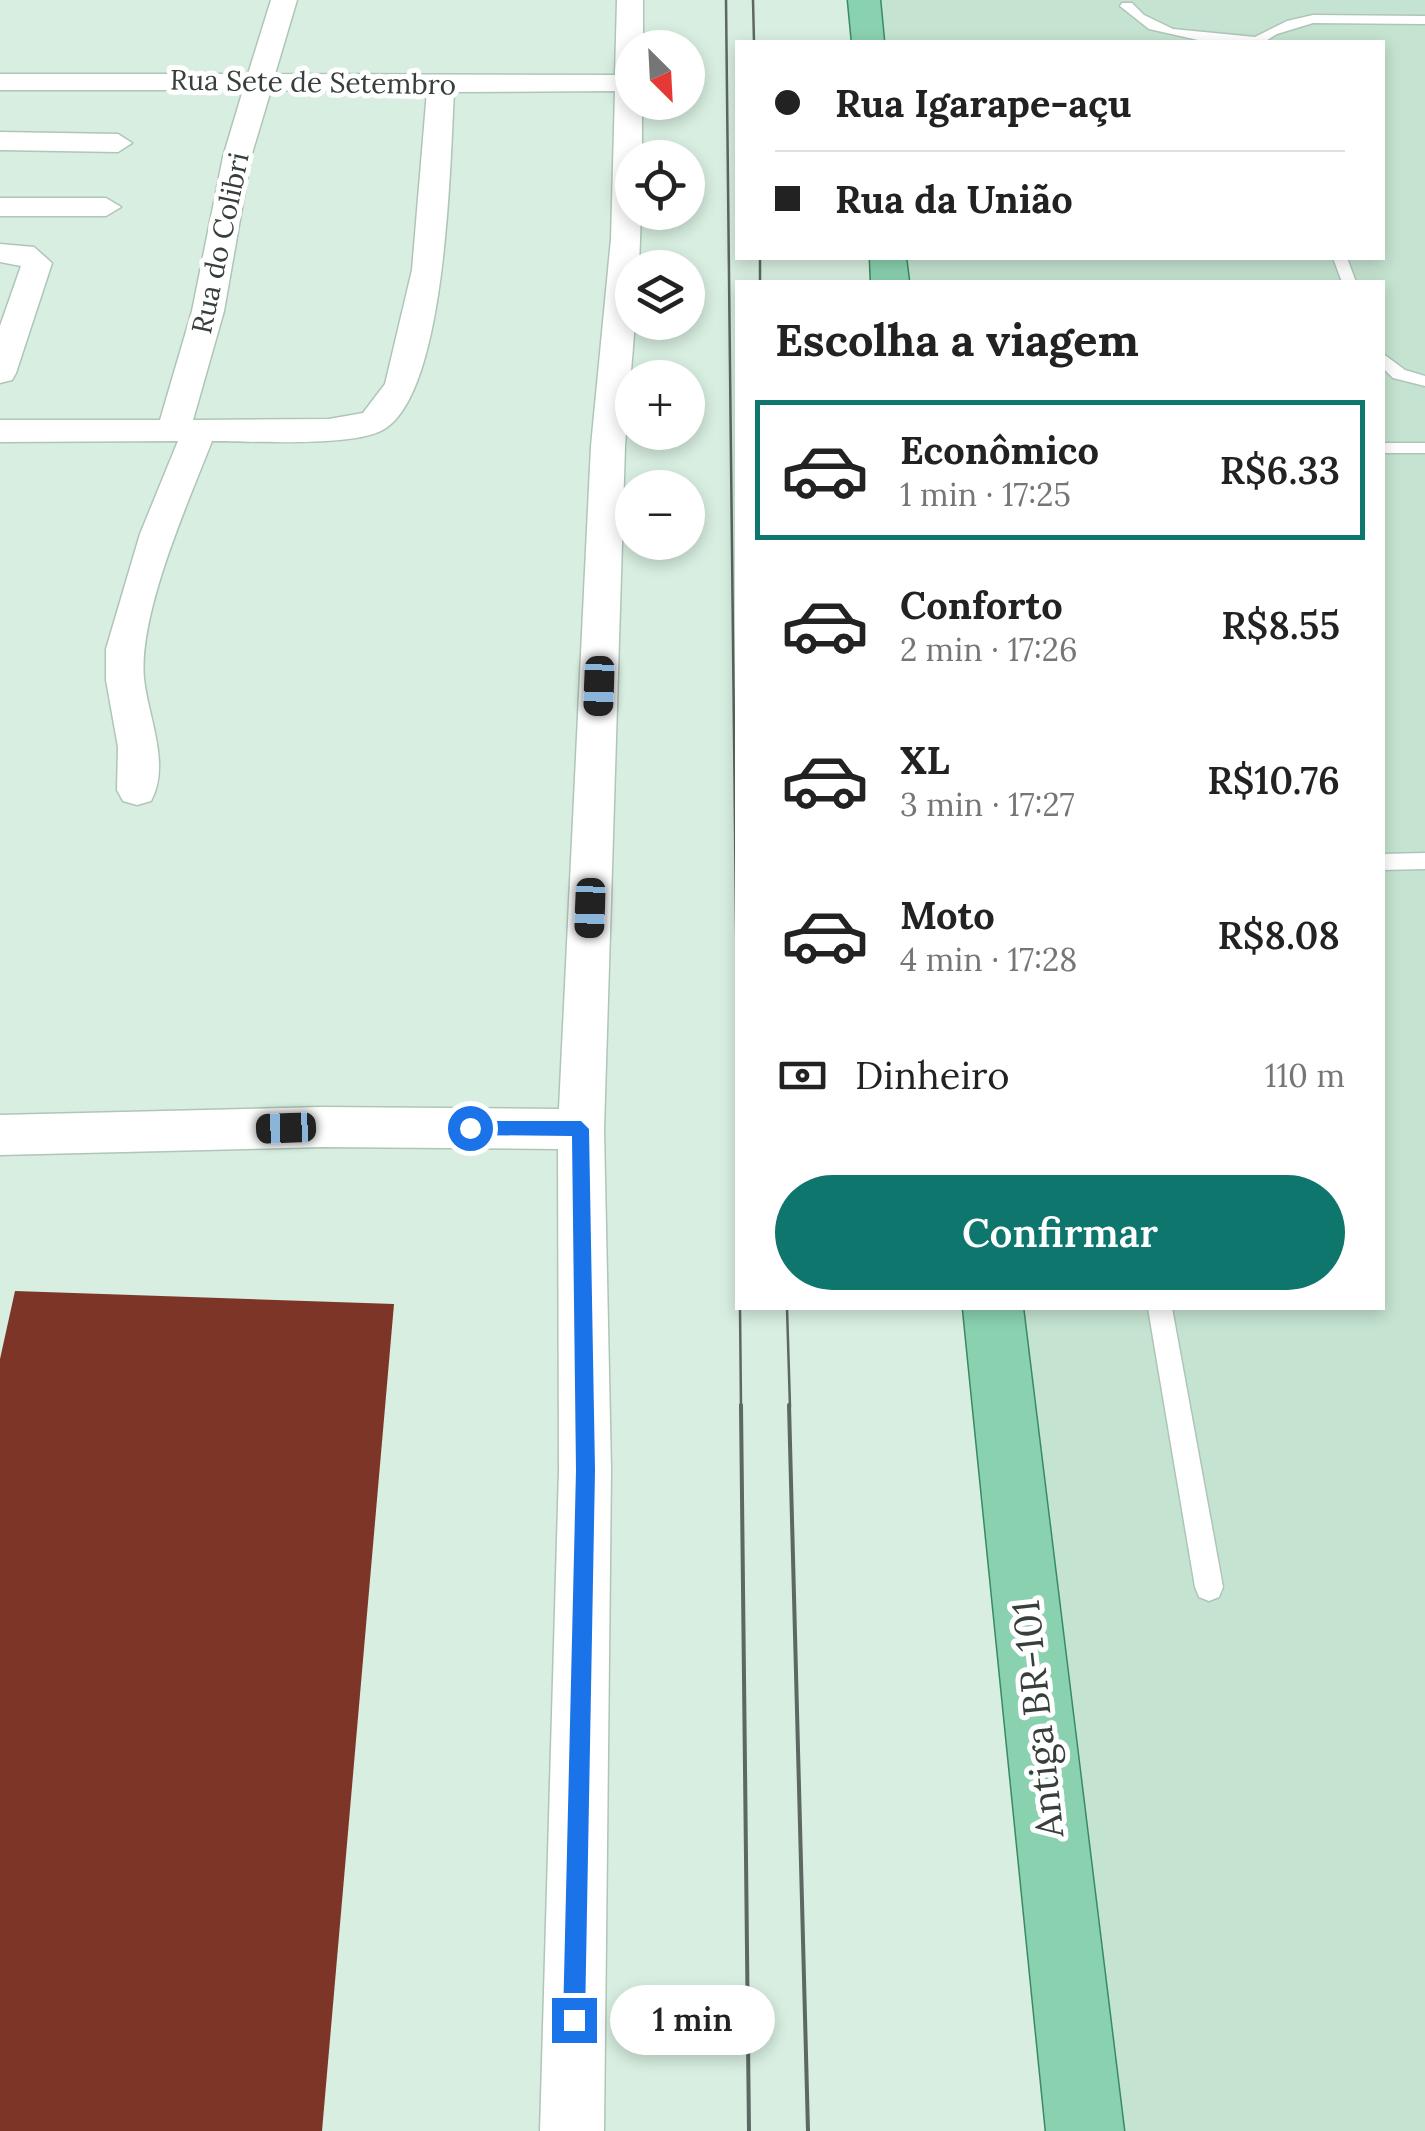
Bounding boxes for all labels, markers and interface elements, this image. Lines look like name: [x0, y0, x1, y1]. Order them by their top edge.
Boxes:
north arrow: [615, 30, 705, 120]
map controls: [615, 30, 705, 560]
street label: Rua Sete de Setembro: [170, 62, 456, 102]
text: Rua Igarape-açu: [835, 79, 1131, 127]
button: locate: [615, 140, 705, 230]
street label: Rua do Colibri: [183, 149, 257, 337]
text: Rua da União: [835, 175, 1073, 223]
button: layers: [615, 250, 705, 340]
text: Escolha a viagem: [775, 311, 1139, 368]
button: +: [615, 360, 705, 450]
icon: car: [780, 425, 870, 515]
text: Econômico: [900, 426, 1099, 474]
text: R$6.33: [1220, 446, 1340, 494]
button: −: [615, 470, 705, 560]
text: 1 min · 17:25: [900, 474, 1071, 515]
icon: car: [780, 580, 870, 670]
text: Conforto: [900, 581, 1063, 629]
text: R$8.55: [1221, 601, 1340, 649]
text: 2 min · 17:26: [900, 629, 1078, 670]
car: [583, 655, 615, 717]
icon: car: [780, 735, 870, 825]
text: XL: [900, 736, 950, 784]
text: R$10.76: [1207, 756, 1340, 804]
text: 3 min · 17:27: [900, 784, 1074, 825]
car: [574, 877, 606, 939]
icon: car: [780, 890, 870, 980]
text: Moto: [900, 891, 995, 939]
text: R$8.08: [1217, 911, 1340, 959]
text: 4 min · 17:28: [900, 939, 1077, 980]
icon: cash: [775, 1048, 830, 1103]
text: Dinheiro: [855, 1051, 1010, 1099]
text: 110 m: [1265, 1055, 1345, 1096]
route start: [448, 1106, 493, 1151]
car: [255, 1112, 317, 1144]
button: Confirmar: [775, 1175, 1345, 1290]
street label: Antiga BR-101: [1001, 1598, 1074, 1841]
callout: 1 min: [609, 1985, 774, 2055]
route end: [552, 1998, 597, 2043]
text: 1 min: [652, 1999, 733, 2040]

